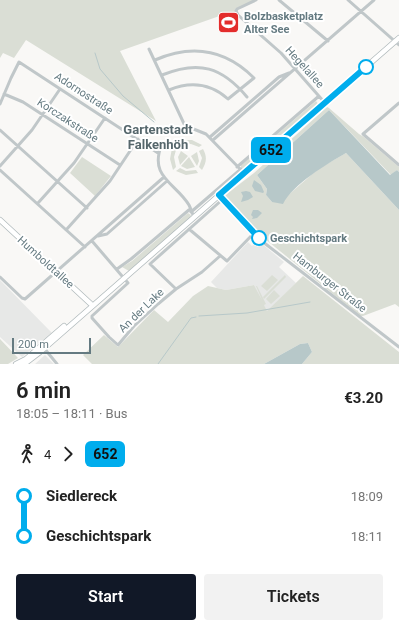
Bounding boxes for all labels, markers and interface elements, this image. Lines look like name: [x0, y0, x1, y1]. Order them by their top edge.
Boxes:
sports icon: Bolzbasketplatz Alter See: [216, 9, 242, 35]
place label: Bolzbasketplatz Alter See: [244, 10, 324, 36]
street label: Hegelallee: [283, 44, 327, 91]
unlabelled marker: [358, 59, 374, 75]
street label: Adornostraße: [52, 70, 115, 117]
street label: Korczakstraße: [35, 96, 101, 145]
district label: Gartenstadt Falkenhöh: [123, 122, 193, 152]
line badge: 652: [248, 137, 294, 163]
text: 652: [259, 142, 283, 158]
marker: Geschichtspark: [251, 230, 267, 246]
place label: Geschichtspark: [270, 232, 347, 245]
street label: Humboldtallee: [15, 234, 77, 291]
street label: Hamburger Straße: [290, 250, 369, 315]
street label: An der Lake: [116, 286, 167, 335]
scale bar: [12, 336, 91, 355]
text: 200 m: [18, 338, 49, 351]
text: 6 min: [16, 378, 71, 403]
text: €3.20: [344, 389, 383, 407]
text: 18:05 – 18:11 · Bus: [16, 406, 128, 421]
icon: walk: [16, 443, 38, 465]
icon: forward: [57, 443, 79, 465]
text: 652: [93, 446, 117, 462]
text: 4: [44, 447, 51, 462]
text: Siedlereck: [46, 487, 117, 505]
text: 18:09: [351, 489, 383, 504]
text: Geschichtspark: [46, 527, 151, 545]
text: 18:11: [351, 529, 383, 544]
button: Start: [16, 574, 196, 620]
button: Tickets: [204, 574, 383, 620]

